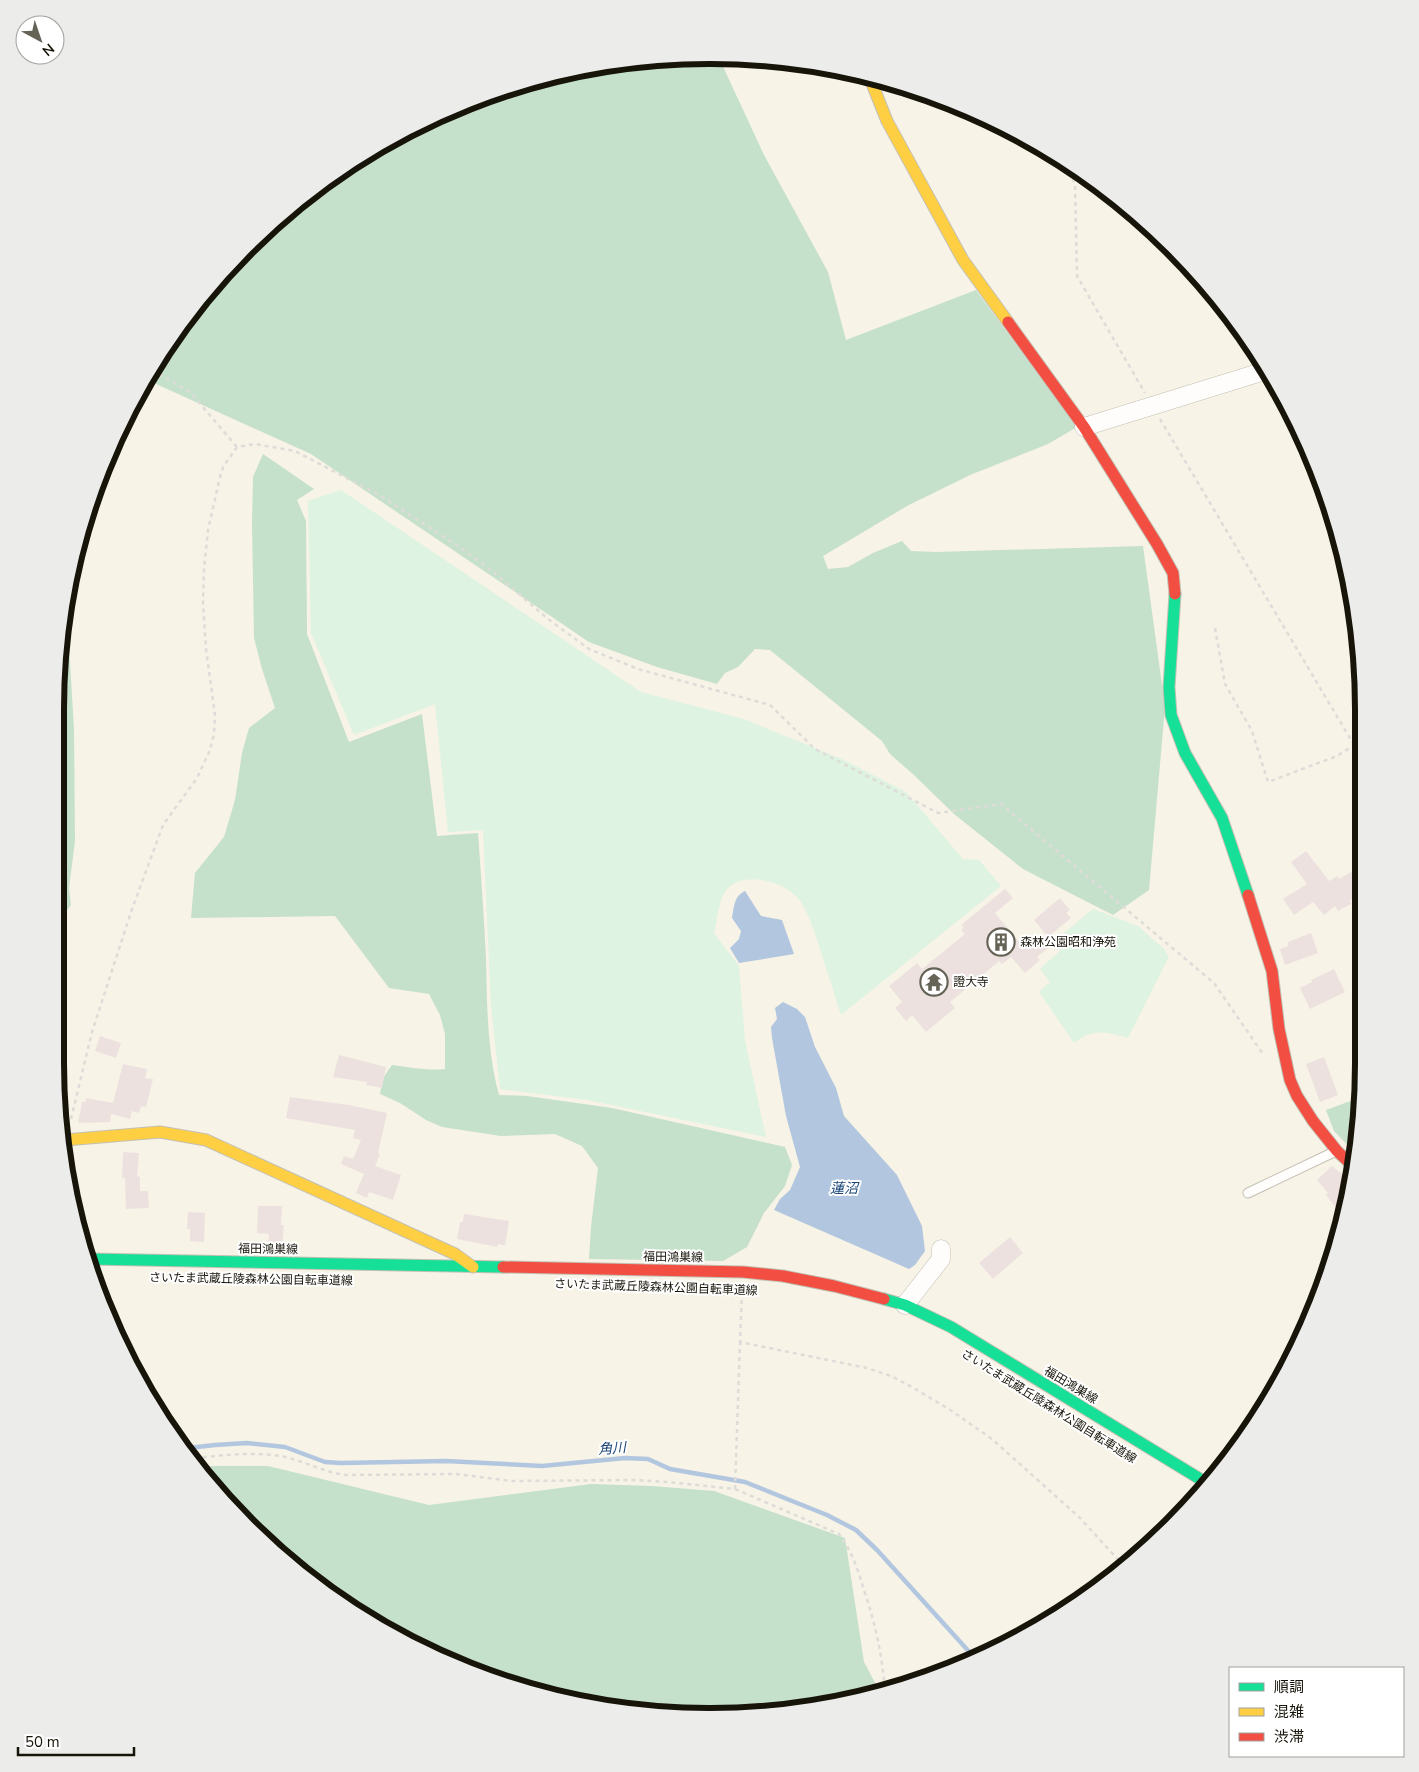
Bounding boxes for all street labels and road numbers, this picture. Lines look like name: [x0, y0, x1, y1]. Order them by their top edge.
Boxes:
street label: 福田鴻巣線: [238, 1240, 298, 1258]
street label: 福田鴻巣線: [643, 1248, 703, 1266]
street label: さいたま武蔵丘陵森林公園自転車道線: [149, 1269, 353, 1289]
street label: さいたま武蔵丘陵森林公園自転車道線: [554, 1275, 758, 1299]
street label: さいたま武蔵丘陵森林公園自転車道線: [958, 1345, 1140, 1467]
street label: 福田鴻巣線: [1041, 1363, 1101, 1407]

